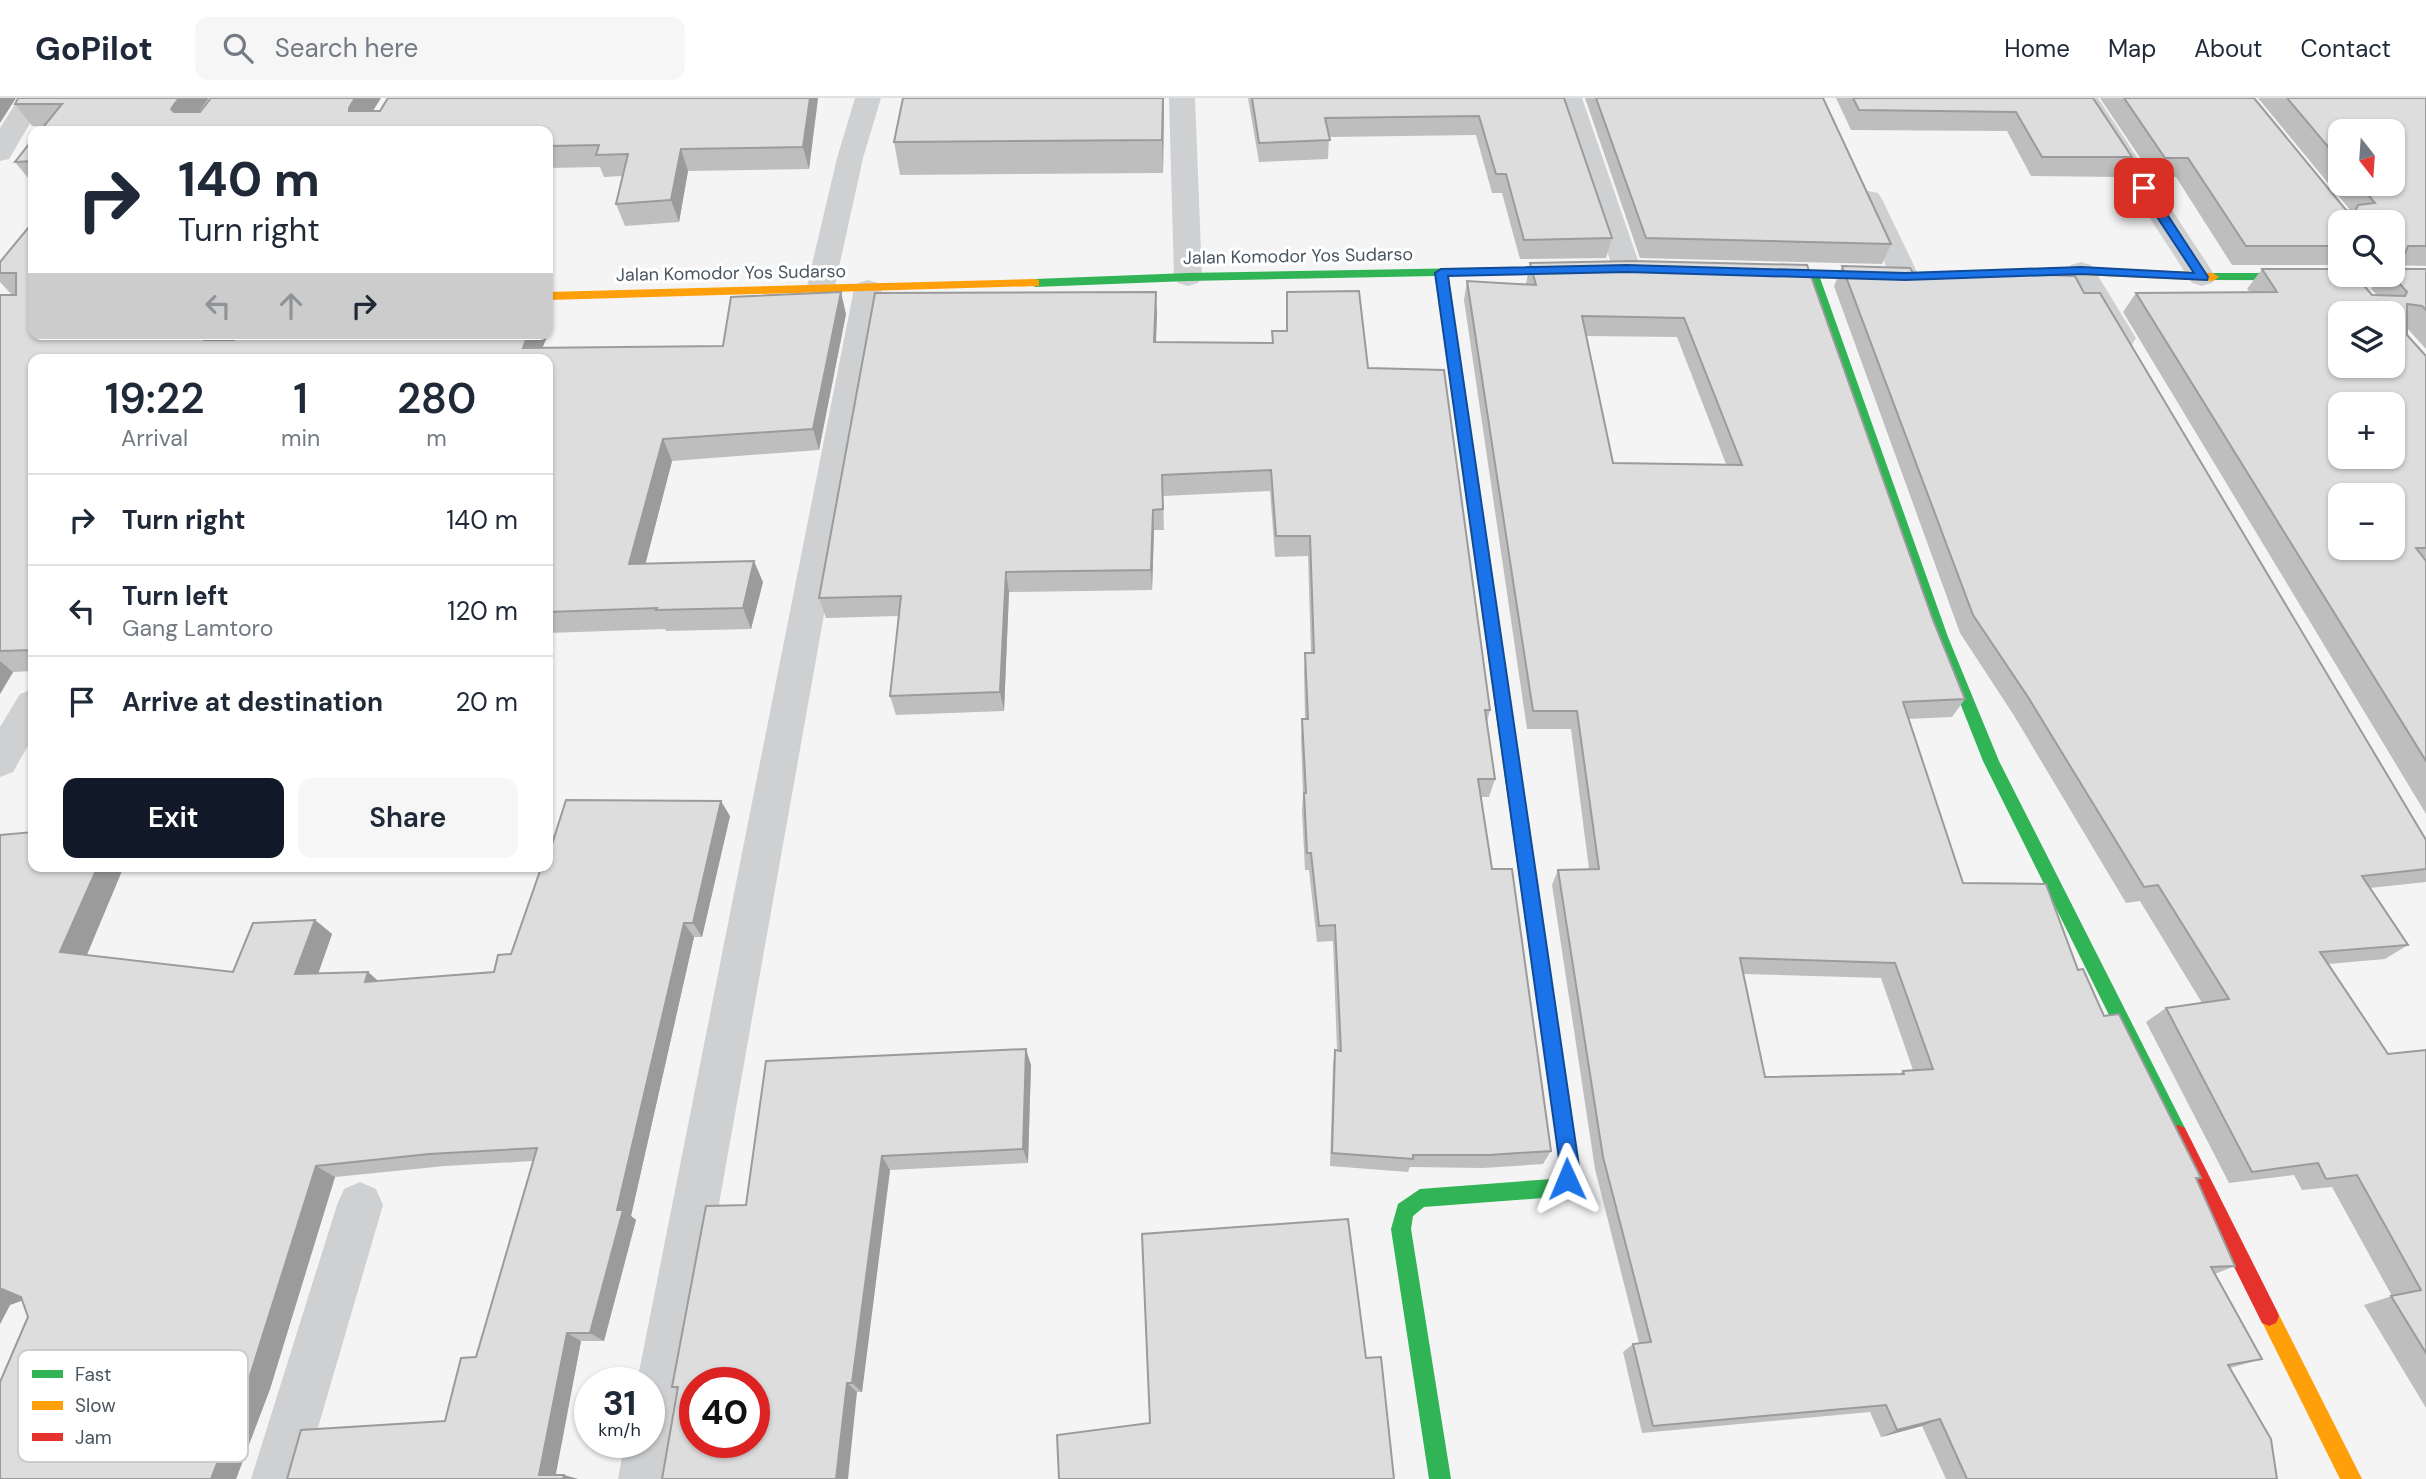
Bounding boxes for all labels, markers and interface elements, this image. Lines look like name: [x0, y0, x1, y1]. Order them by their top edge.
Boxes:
search box: [195, 17, 685, 80]
text: GoPilot: [35, 27, 153, 70]
icon: search: [219, 29, 257, 67]
text: Search here: [275, 31, 418, 65]
text: Home: [2004, 33, 2070, 64]
text: Map: [2108, 33, 2156, 64]
text: About: [2194, 33, 2263, 64]
text: Contact: [2301, 33, 2391, 64]
north arrow: [2328, 119, 2404, 196]
map controls: [2328, 119, 2405, 560]
text: 140 m: [178, 147, 320, 211]
icon: right: [63, 154, 154, 245]
pin: [2114, 158, 2174, 218]
icon: arrive: [2125, 169, 2163, 207]
text: Turn right: [178, 209, 320, 251]
button: search: [2328, 210, 2405, 287]
street label: Jalan Komodor Yos Sudarso: [1183, 242, 1413, 270]
street label: Jalan Komodor Yos Sudarso: [616, 259, 846, 287]
icon: left: [199, 287, 237, 325]
icon: ahead: [272, 287, 310, 325]
icon: right: [345, 287, 383, 325]
button: layers: [2328, 301, 2405, 378]
text: 19:22: [105, 371, 204, 426]
text: 1: [293, 371, 308, 426]
text: 280: [397, 371, 476, 426]
button: +: [2328, 392, 2405, 469]
text: Arrival: [121, 423, 188, 453]
text: min: [281, 423, 320, 453]
text: m: [426, 423, 447, 453]
button: −: [2328, 483, 2405, 560]
icon: right: [63, 501, 101, 539]
text: Turn right: [122, 503, 246, 537]
text: 140 m: [446, 503, 518, 537]
text: Turn left: [122, 579, 229, 613]
icon: left: [63, 592, 101, 630]
text: 120 m: [447, 594, 518, 628]
text: Gang Lamtoro: [122, 613, 273, 643]
icon: arrive: [63, 683, 101, 721]
text: Arrive at destination: [122, 685, 383, 719]
text: 20 m: [455, 685, 518, 719]
button: Exit: [63, 778, 284, 858]
button: Share: [298, 778, 518, 858]
position arrow: [1530, 1142, 1604, 1216]
legend: [18, 1350, 248, 1462]
text: Fast: [75, 1362, 111, 1387]
speed limit sign: 40: [679, 1367, 770, 1458]
text: 31: [603, 1380, 636, 1426]
text: Slow: [75, 1393, 116, 1418]
text: km/h: [598, 1418, 641, 1442]
text: Jam: [75, 1425, 112, 1450]

